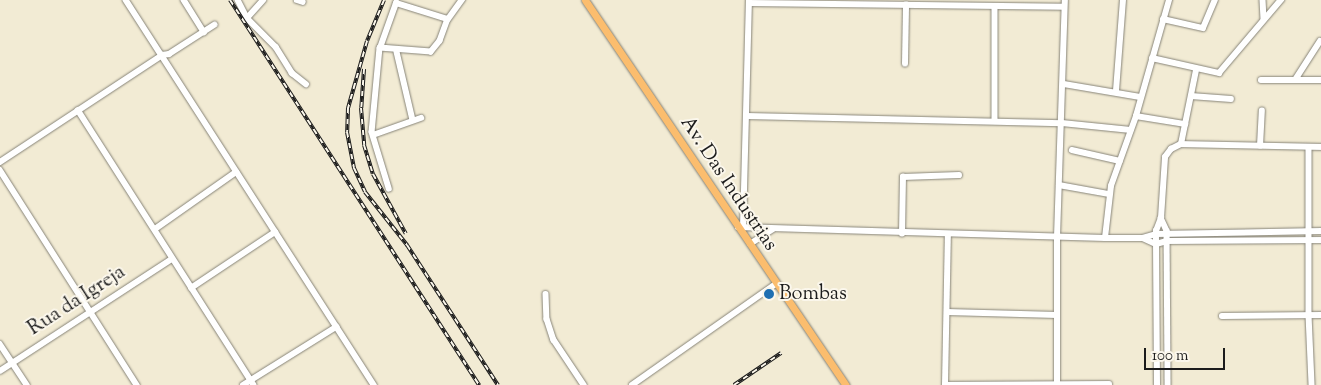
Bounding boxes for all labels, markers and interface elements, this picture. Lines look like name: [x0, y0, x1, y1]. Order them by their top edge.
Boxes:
street label: Av. Das Industrias: [674, 112, 782, 256]
street label: Rua da Igreja: [24, 261, 130, 341]
place label: Bombas: [779, 282, 847, 306]
marker: Bombas: [763, 288, 775, 300]
scale bar: [1146, 338, 1227, 370]
text: 100 m: [1152, 346, 1188, 367]

